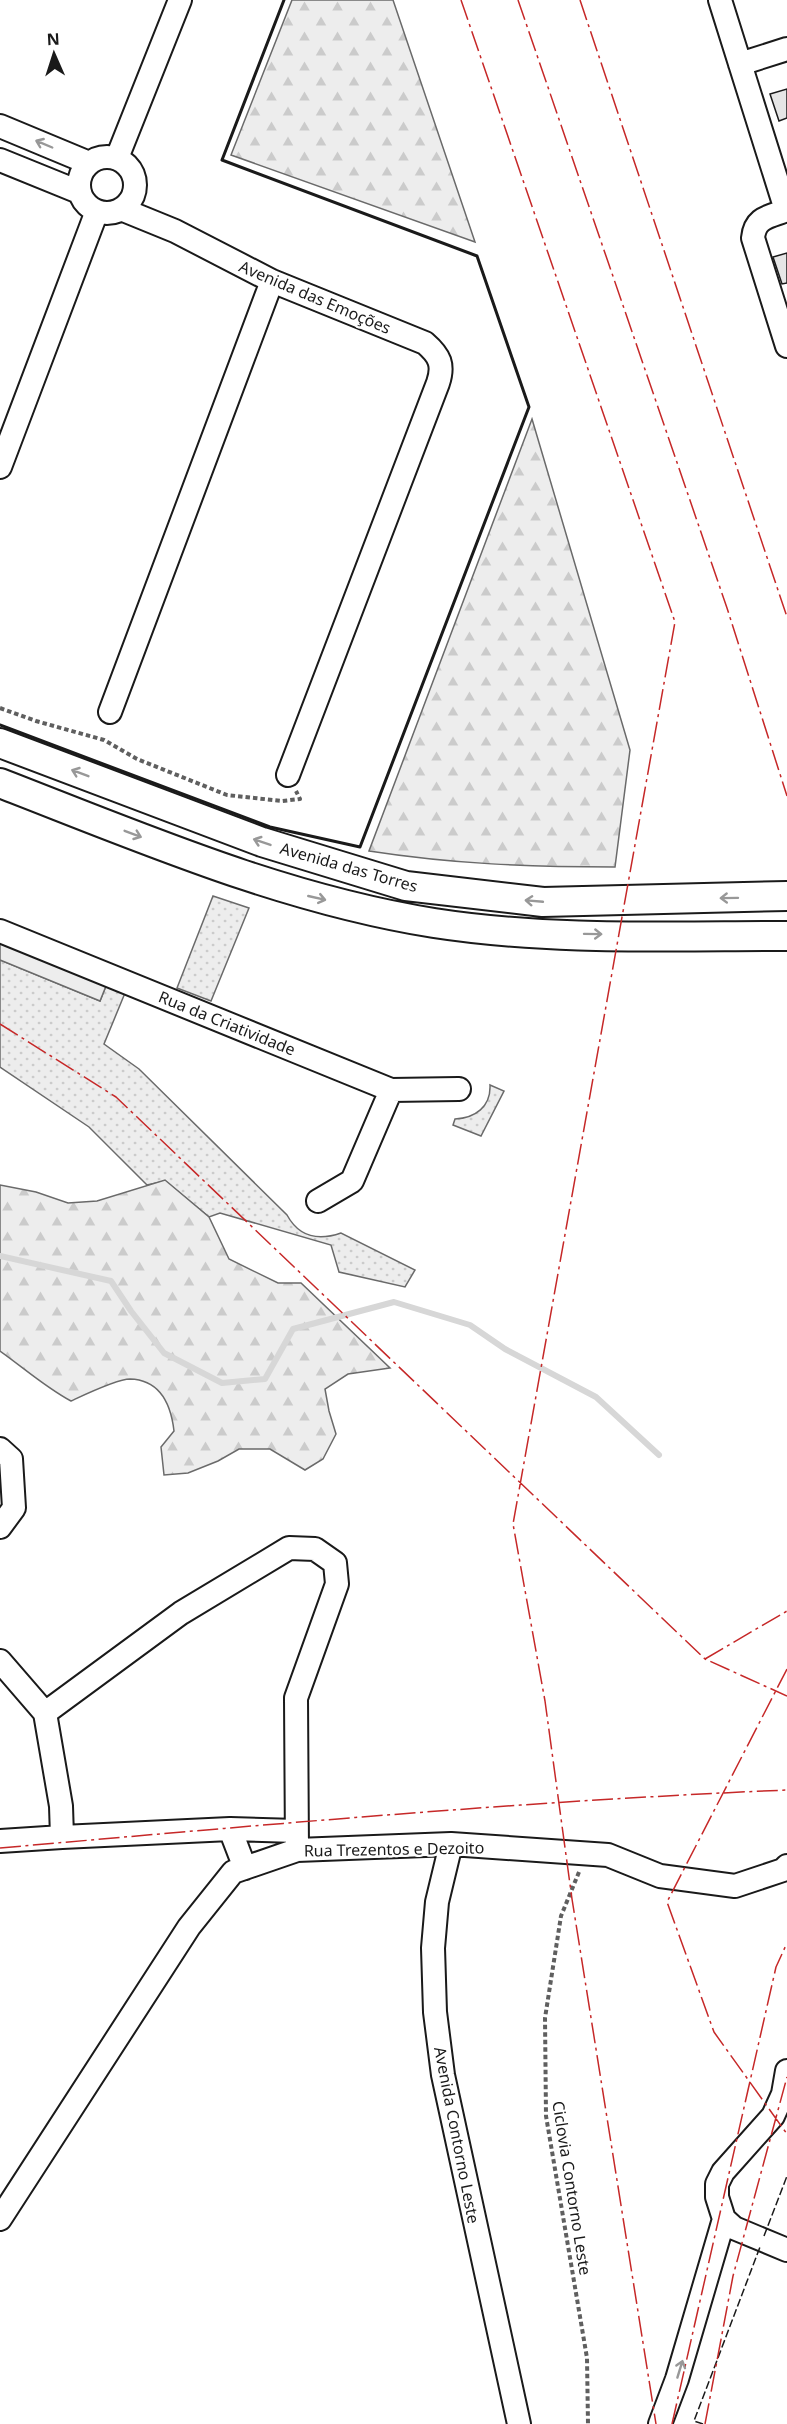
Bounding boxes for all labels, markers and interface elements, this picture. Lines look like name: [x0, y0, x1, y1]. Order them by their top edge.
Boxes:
north arrow: [24, 24, 84, 84]
text: N: [46, 28, 60, 50]
one-way arrow: [36, 138, 54, 149]
street label: Avenida das Emoções: [236, 255, 394, 339]
one-way arrow: [71, 767, 89, 778]
one-way arrow: [123, 830, 142, 841]
one-way arrow: [253, 836, 272, 847]
street label: Avenida das Torres: [278, 837, 420, 897]
one-way arrow: [719, 892, 739, 903]
one-way arrow: [307, 893, 326, 904]
one-way arrow: [524, 895, 544, 906]
one-way arrow: [583, 928, 603, 940]
street label: Rua da Criatividade: [155, 986, 299, 1060]
street label: Rua Trezentos e Dezoito: [304, 1836, 484, 1862]
street label: Avenida Contorno Leste: [429, 2045, 485, 2225]
street label: Ciclovia Contorno Leste: [547, 2099, 597, 2277]
one-way arrow: [675, 2360, 686, 2379]

